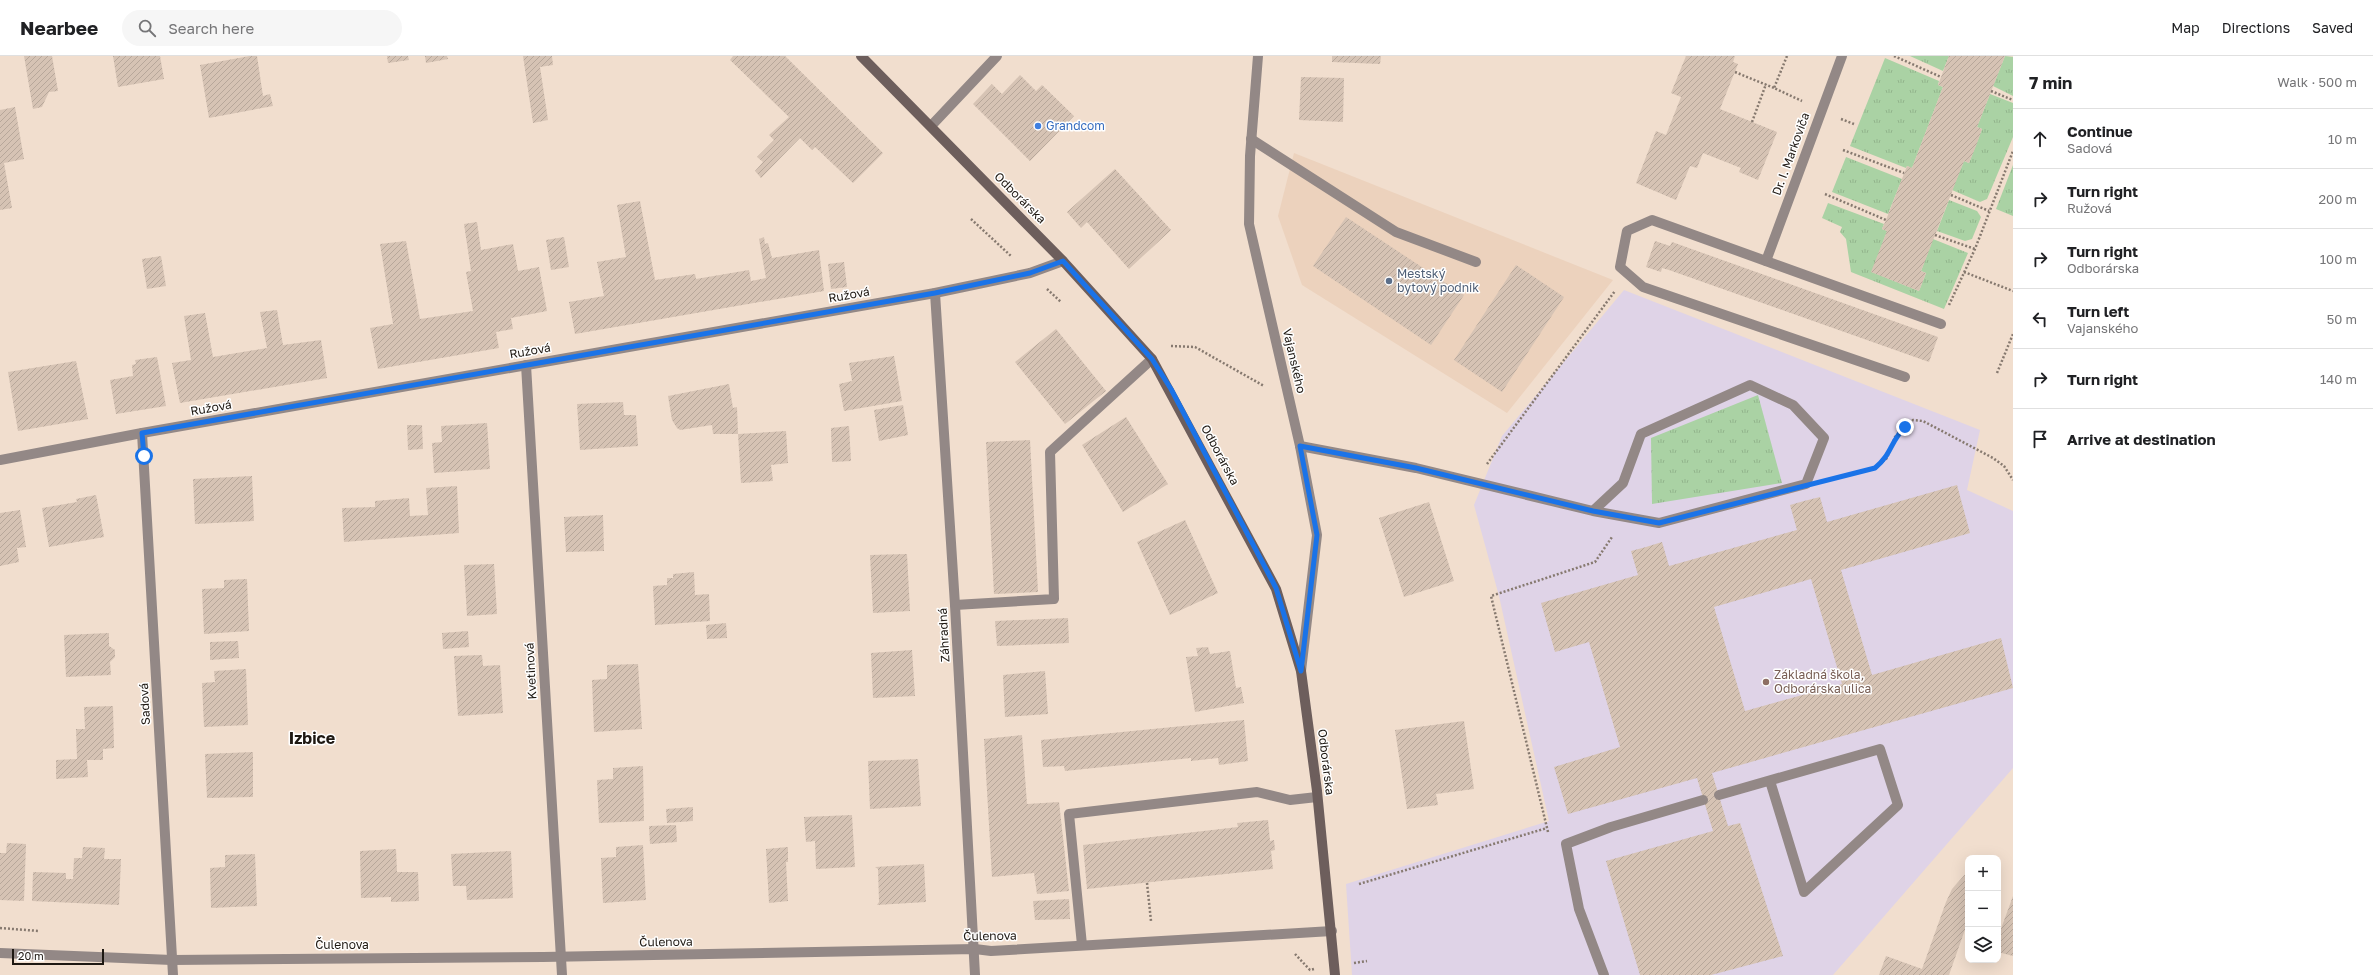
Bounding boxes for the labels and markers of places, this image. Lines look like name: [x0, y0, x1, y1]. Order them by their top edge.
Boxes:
place label: Grandcom: [1046, 118, 1105, 133]
marker: Grandcom: [1033, 121, 1043, 131]
place label: Mestský bytový podnik: [1397, 266, 1479, 295]
marker: Mestský bytový podnik: [1384, 276, 1394, 286]
place label: Základná škola, Odborárska ulica: [1774, 667, 1871, 696]
marker: Základná škola, Odborárska ulica: [1761, 677, 1771, 687]

